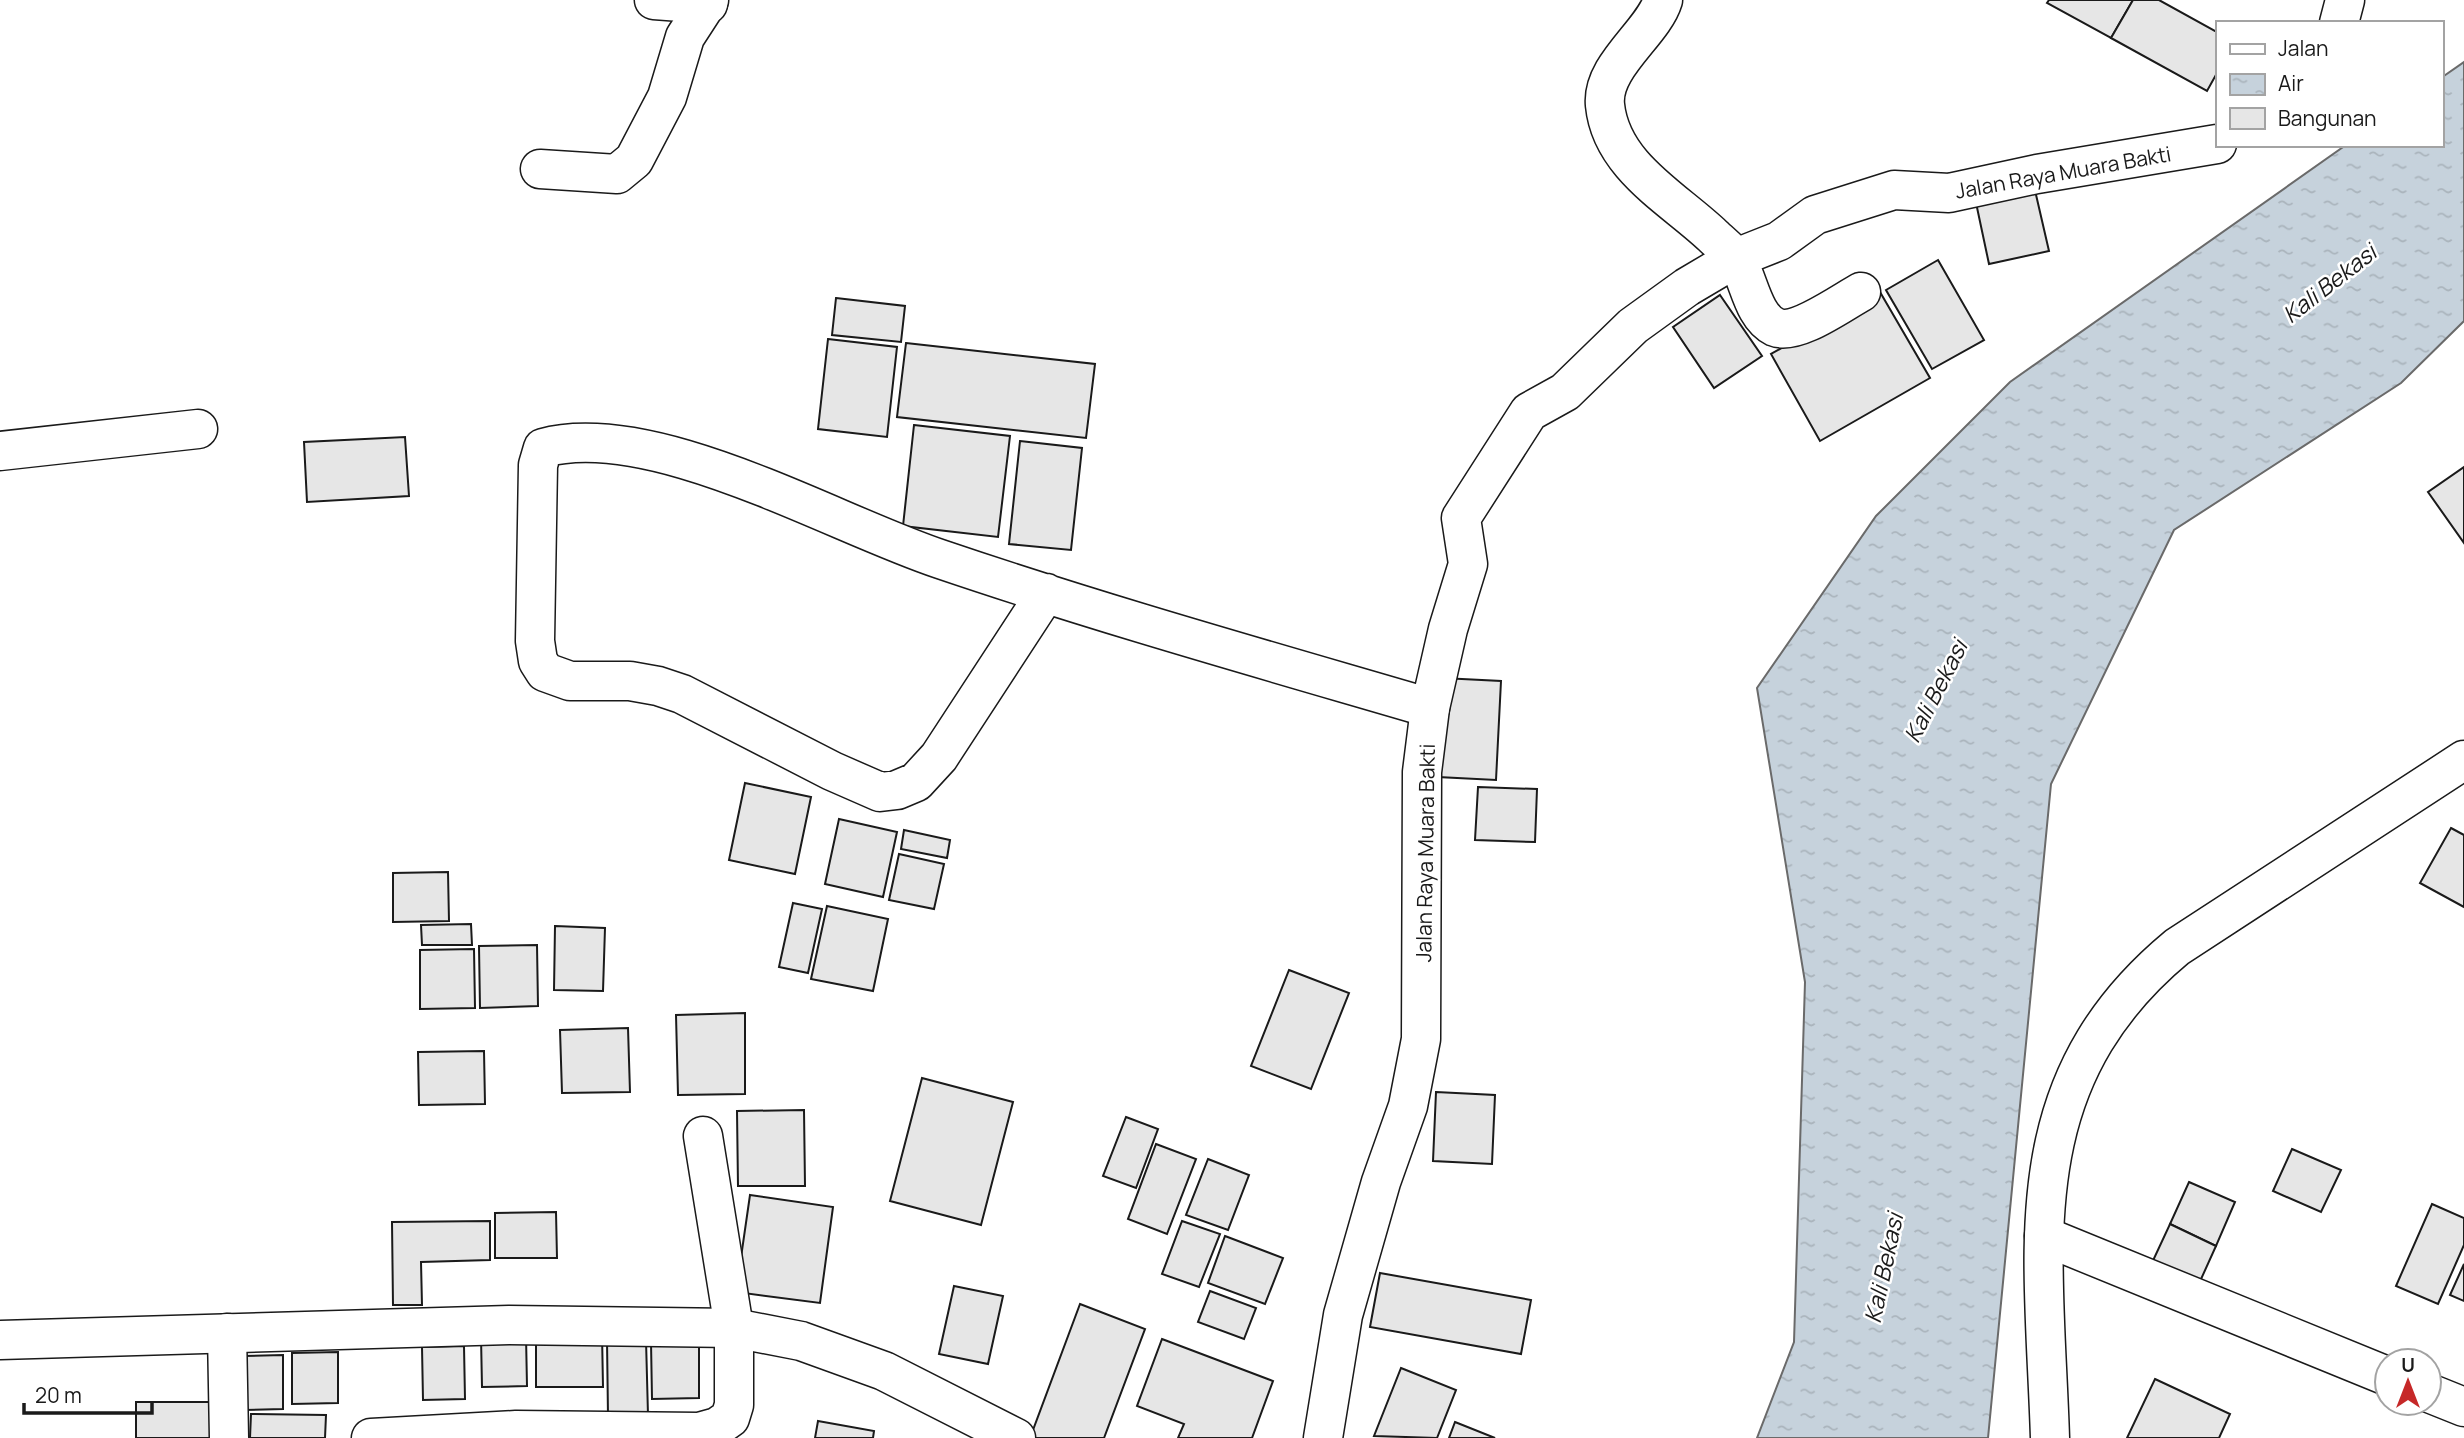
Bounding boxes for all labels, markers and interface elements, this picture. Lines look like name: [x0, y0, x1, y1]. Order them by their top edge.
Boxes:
legend: [2216, 21, 2443, 147]
text: Jalan: [2278, 34, 2328, 62]
text: Air: [2278, 69, 2304, 97]
text: Bangunan: [2278, 104, 2377, 132]
street label: Jalan Raya Muara Bakti: [1953, 139, 2173, 205]
water label: Kali Bekasi: [2275, 235, 2385, 330]
water label: Kali Bekasi: [1896, 632, 1976, 748]
street label: Jalan Raya Muara Bakti: [1409, 744, 1441, 962]
water label: Kali Bekasi: [1856, 1208, 1911, 1326]
north arrow: [2373, 1347, 2443, 1417]
text: U: [2401, 1352, 2415, 1378]
scale bar: [24, 1372, 152, 1416]
text: 20 m: [35, 1381, 82, 1409]

